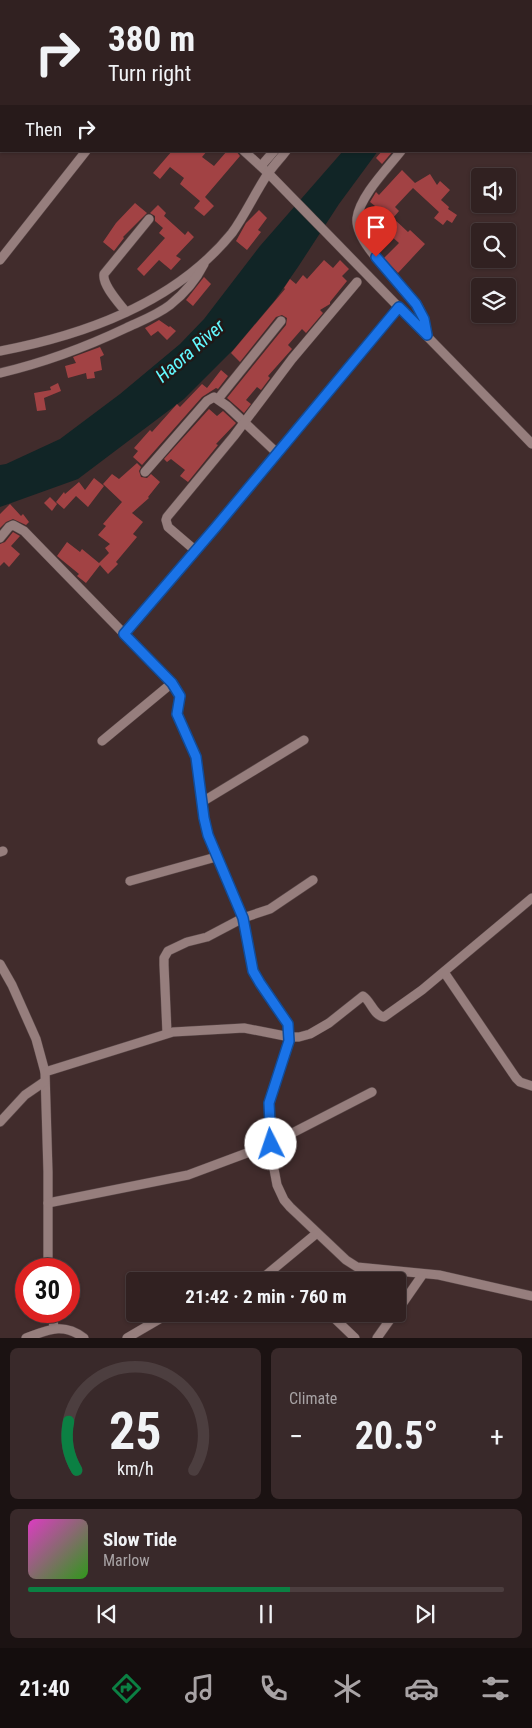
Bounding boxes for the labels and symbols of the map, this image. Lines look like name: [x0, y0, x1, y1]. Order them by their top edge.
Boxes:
pin: [355, 206, 397, 257]
water label: Haora River: [151, 315, 230, 387]
position arrow: [244, 1117, 296, 1169]
speed limit sign: 30: [15, 1258, 80, 1323]

